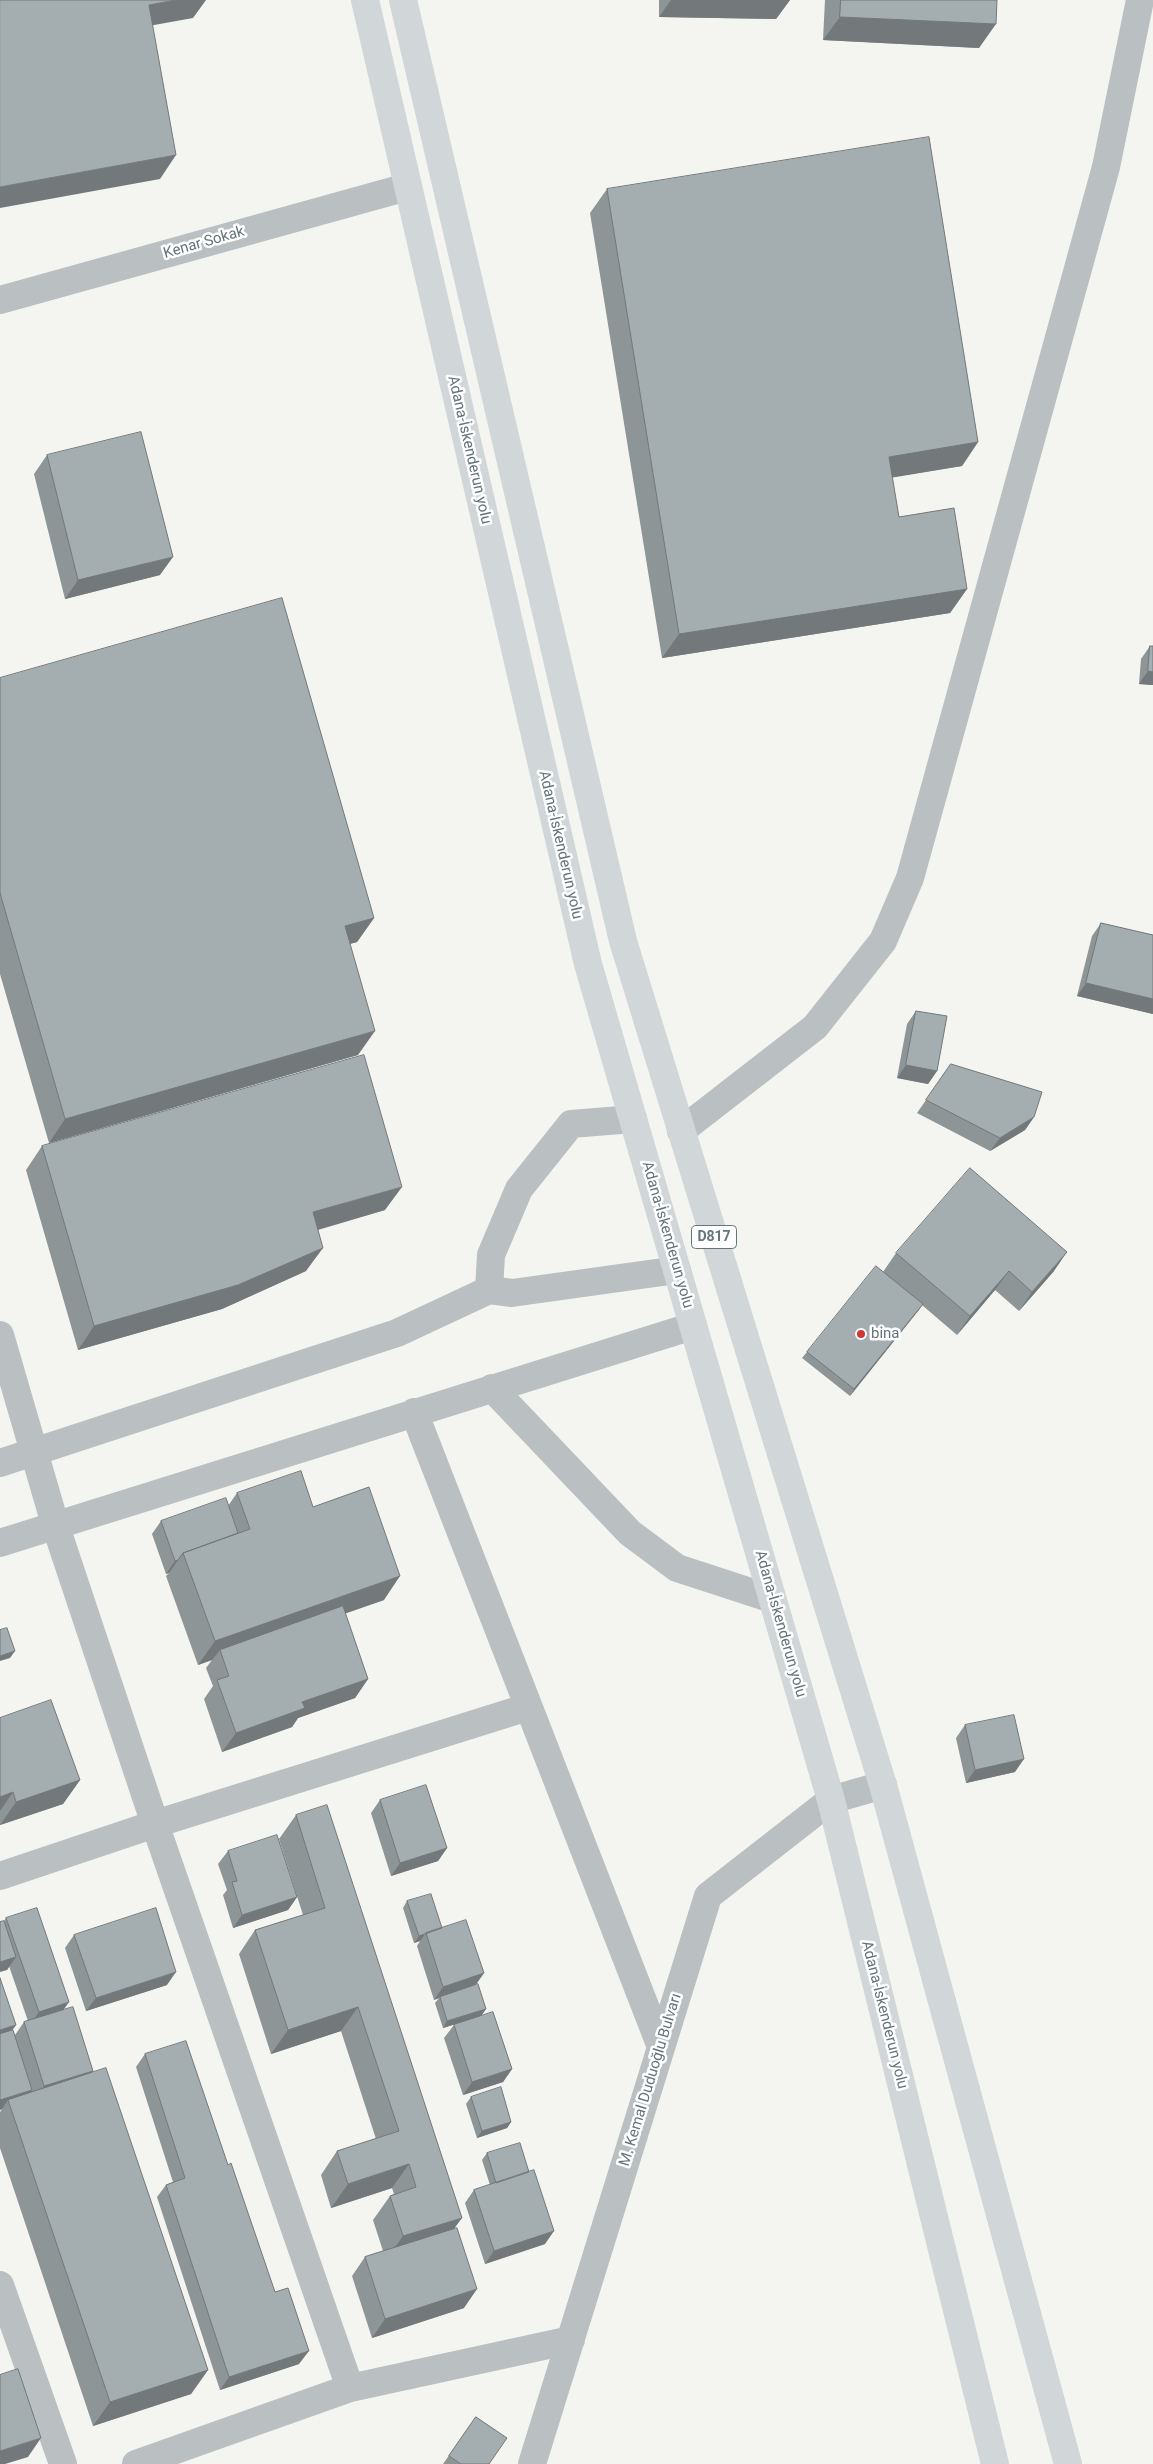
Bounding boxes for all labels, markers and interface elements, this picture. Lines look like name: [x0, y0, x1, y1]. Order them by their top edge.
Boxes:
street label: Kenar Sokak: [162, 223, 246, 263]
street label: Adana-İskenderun yolu: [443, 374, 495, 526]
street label: Adana-İskenderun yolu: [534, 769, 586, 921]
street label: Adana-İskenderun yolu: [637, 1160, 697, 1310]
road number: D817: [692, 1226, 736, 1248]
place label: bina: [871, 1325, 900, 1343]
marker: bina: [855, 1328, 867, 1340]
street label: Adana-İskenderun yolu: [750, 1549, 810, 1699]
street label: Adana-İskenderun yolu: [857, 1939, 911, 2091]
street label: M. Kemal Duduoğlu Bulvarı: [616, 1992, 686, 2168]

